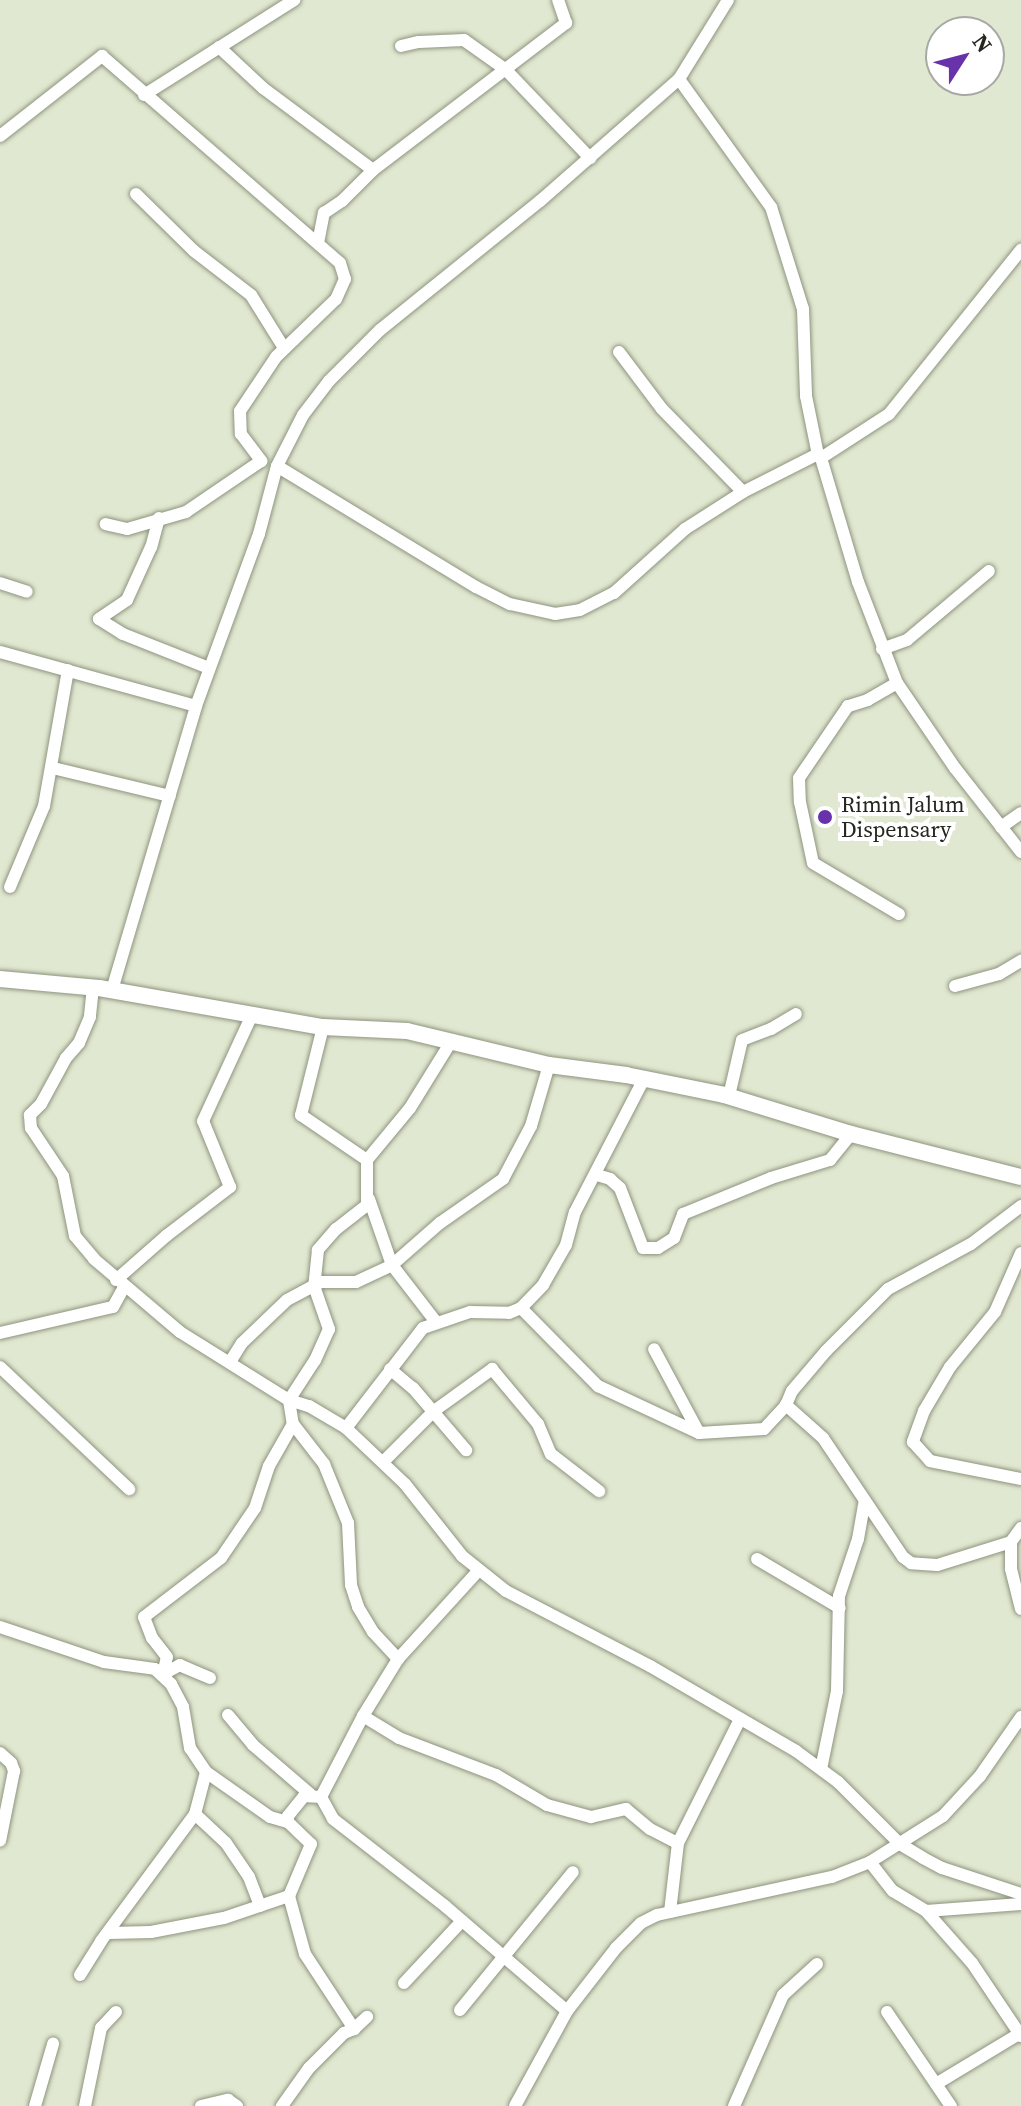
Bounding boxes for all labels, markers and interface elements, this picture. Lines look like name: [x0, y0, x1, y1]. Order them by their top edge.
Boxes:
north arrow: [925, 16, 1005, 96]
text: N: [966, 28, 1000, 58]
place label: Rimin Jalum Dispensary: [841, 791, 965, 842]
marker: Rimin Jalum Dispensary: [816, 808, 834, 826]

